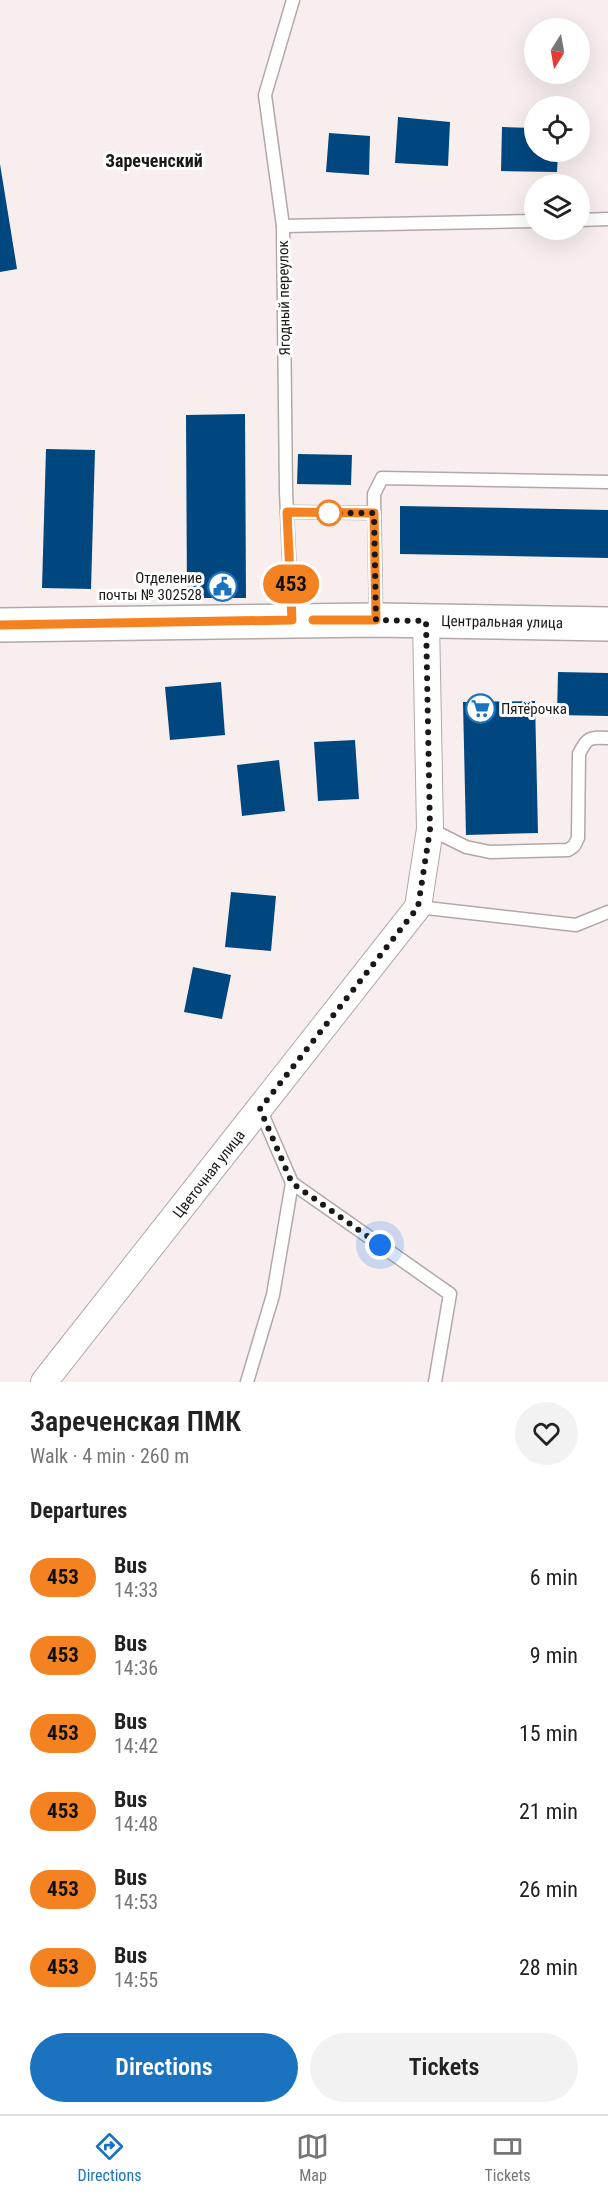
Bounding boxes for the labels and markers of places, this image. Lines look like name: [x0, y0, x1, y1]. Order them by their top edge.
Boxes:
unlabelled marker: [316, 500, 342, 526]
place label: Отделение почты № 302528: [98, 569, 202, 604]
public building icon: Отделение почты № 302528: [207, 571, 239, 603]
supermarket icon: Пятёрочка: [464, 693, 496, 725]
place label: Пятёрочка: [501, 700, 567, 718]

